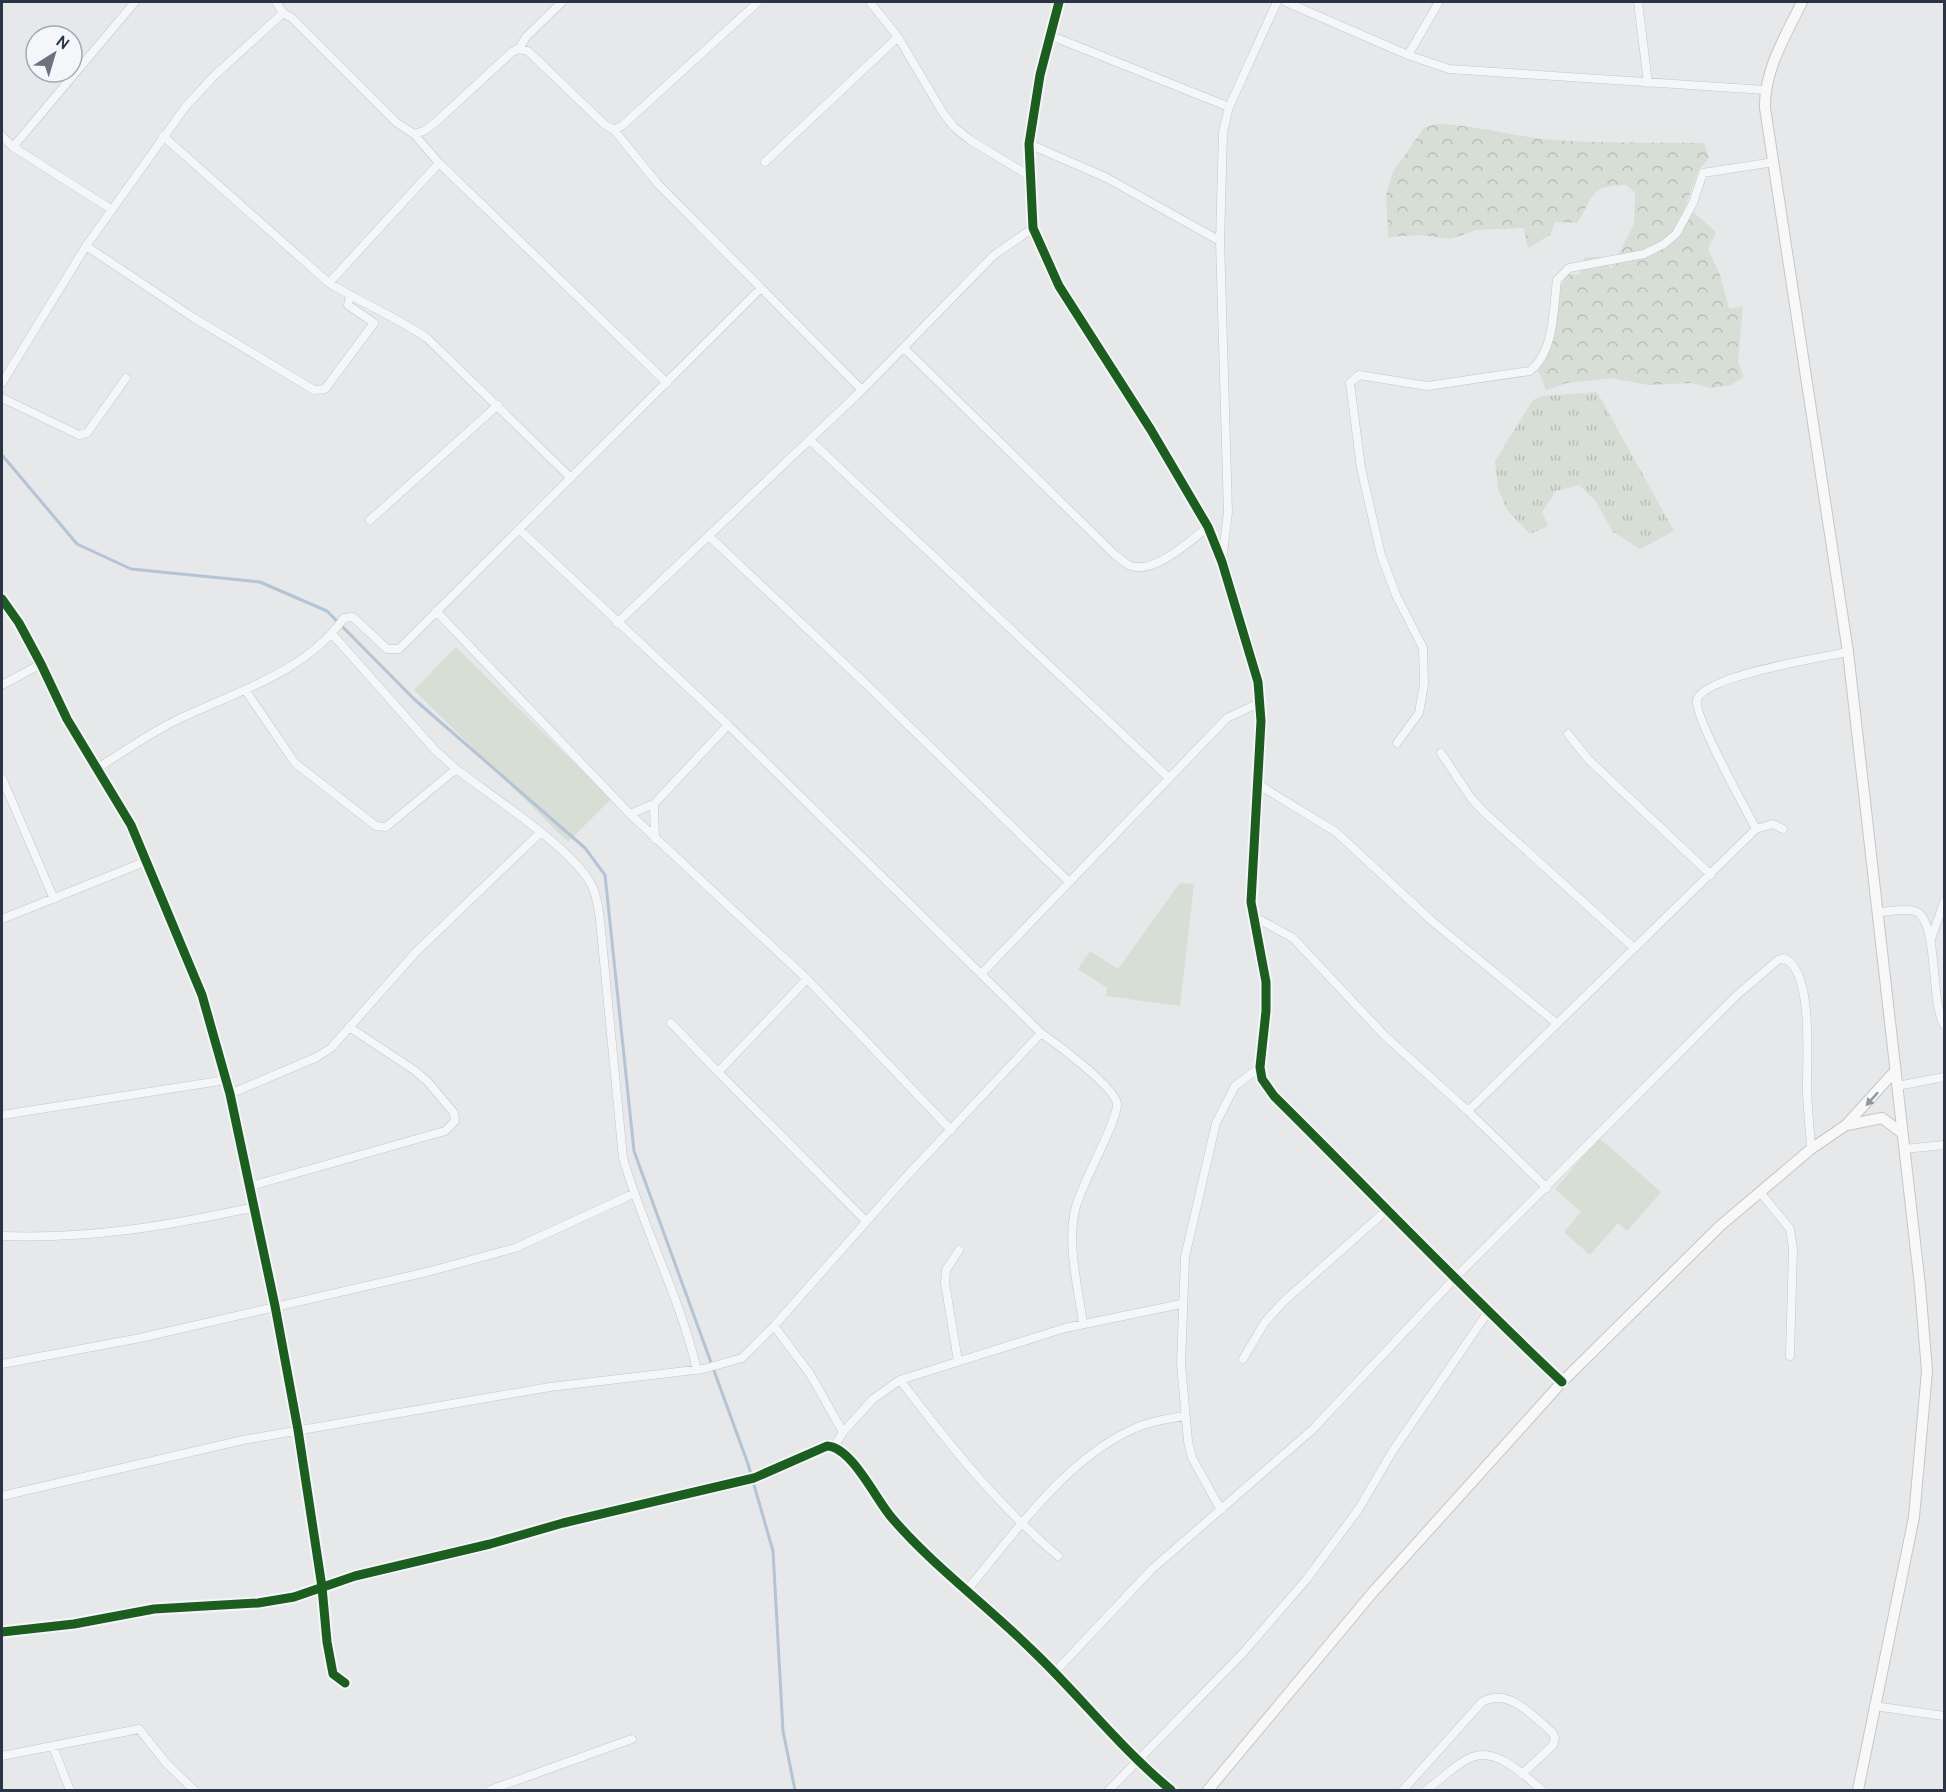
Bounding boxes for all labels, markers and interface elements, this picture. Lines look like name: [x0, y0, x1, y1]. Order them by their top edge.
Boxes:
north arrow: [24, 24, 84, 84]
text: N: [52, 31, 73, 53]
one-way arrow: [1866, 1091, 1879, 1106]

